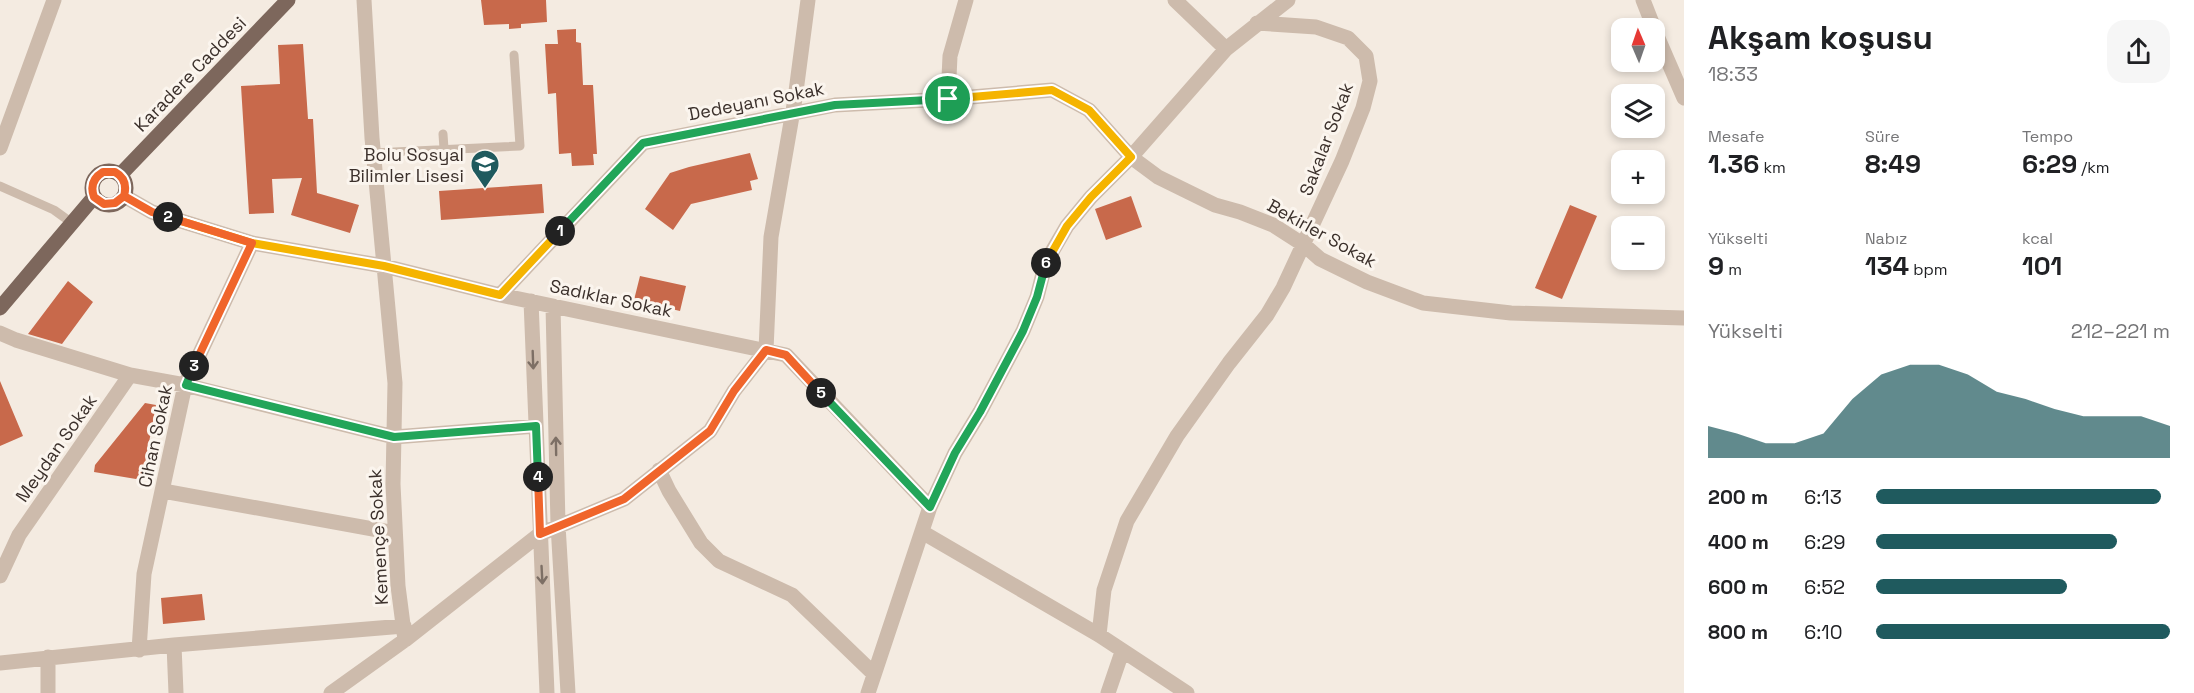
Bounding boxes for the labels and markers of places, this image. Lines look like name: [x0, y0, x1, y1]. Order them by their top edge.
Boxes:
pin: [922, 73, 973, 124]
place label: Bolu Sosyal Bilimler Lisesi: [349, 143, 464, 187]
school or university icon: Bolu Sosyal Bilimler Lisesi: [469, 148, 501, 190]
pin: 2: [153, 202, 183, 232]
pin: 1: [545, 216, 575, 246]
pin: 6: [1031, 248, 1061, 278]
pin: 3: [179, 351, 209, 381]
pin: 5: [806, 378, 836, 408]
pin: 4: [523, 462, 553, 492]

